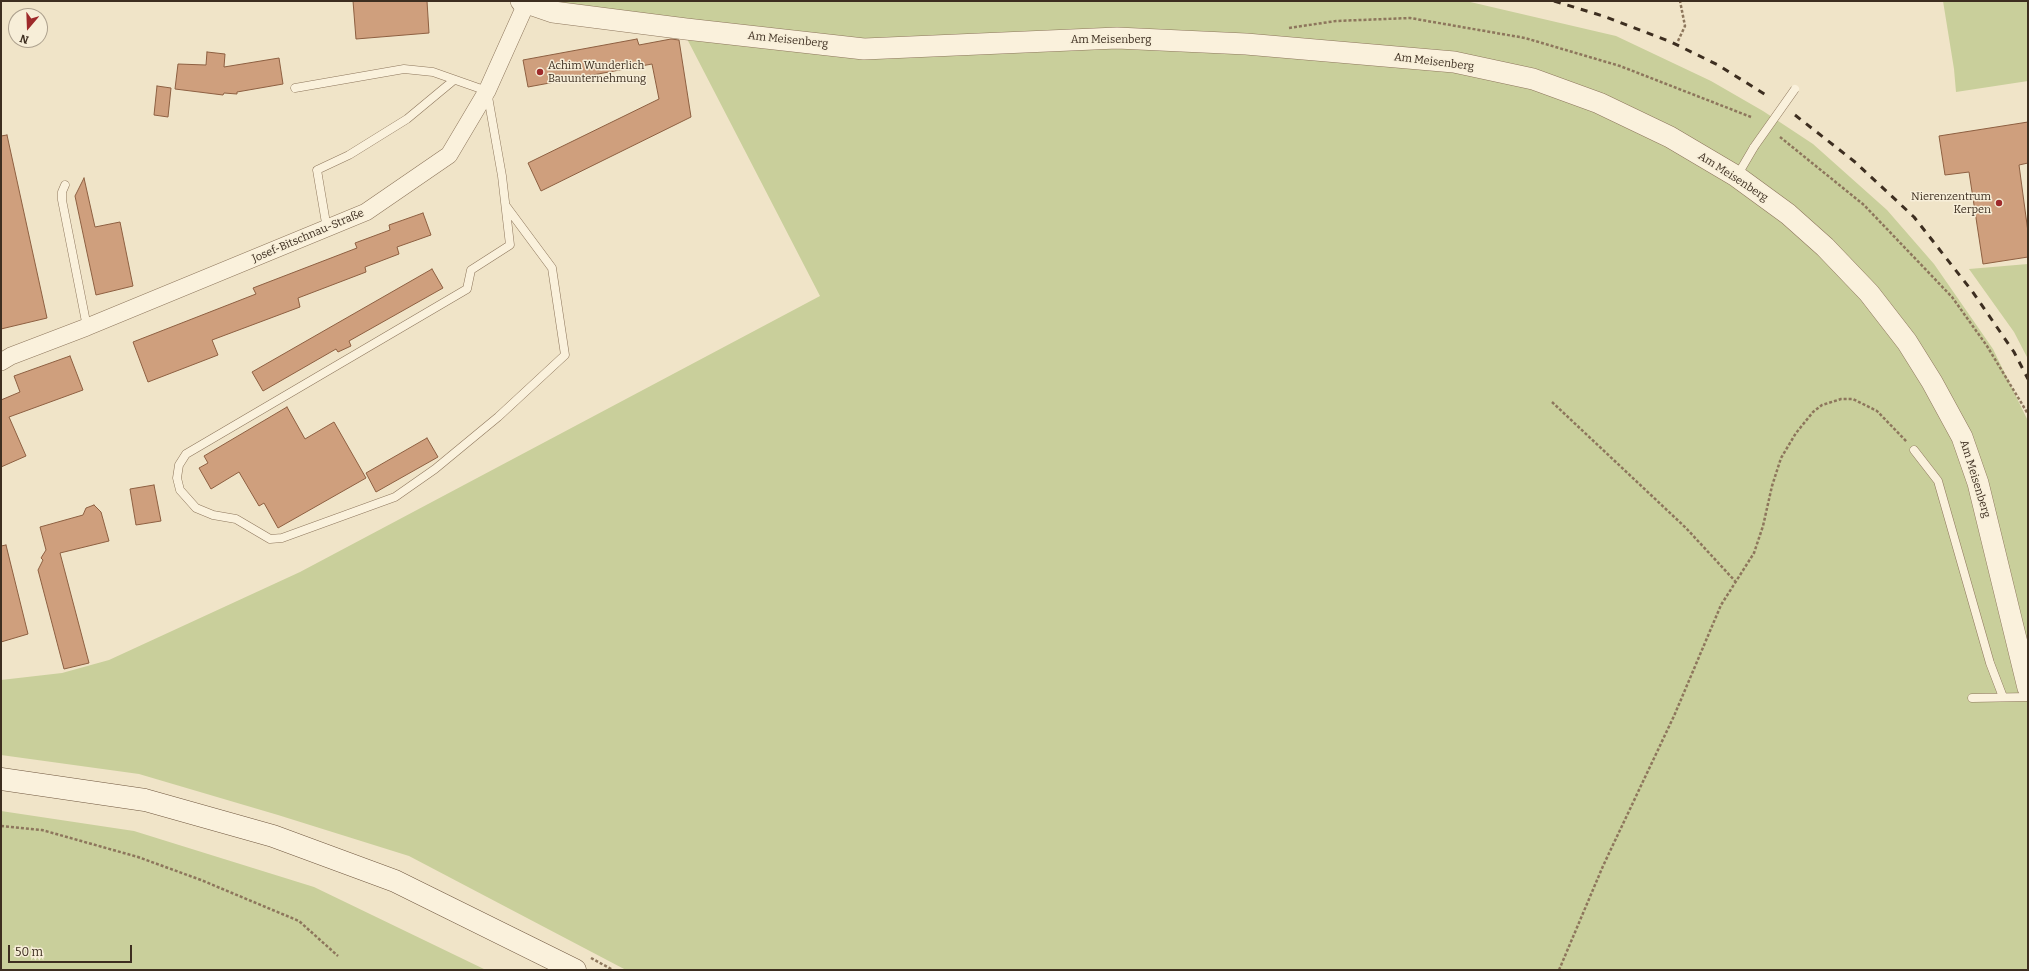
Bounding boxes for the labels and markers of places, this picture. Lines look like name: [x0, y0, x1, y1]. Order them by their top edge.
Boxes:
place label: Achim Wunderlich Bauunternehmung: [548, 59, 646, 85]
marker: Achim Wunderlich Bauunternehmung: [535, 67, 545, 77]
place label: Nierenzentrum Kerpen: [1911, 190, 1991, 216]
marker: Nierenzentrum Kerpen: [1994, 198, 2004, 208]

